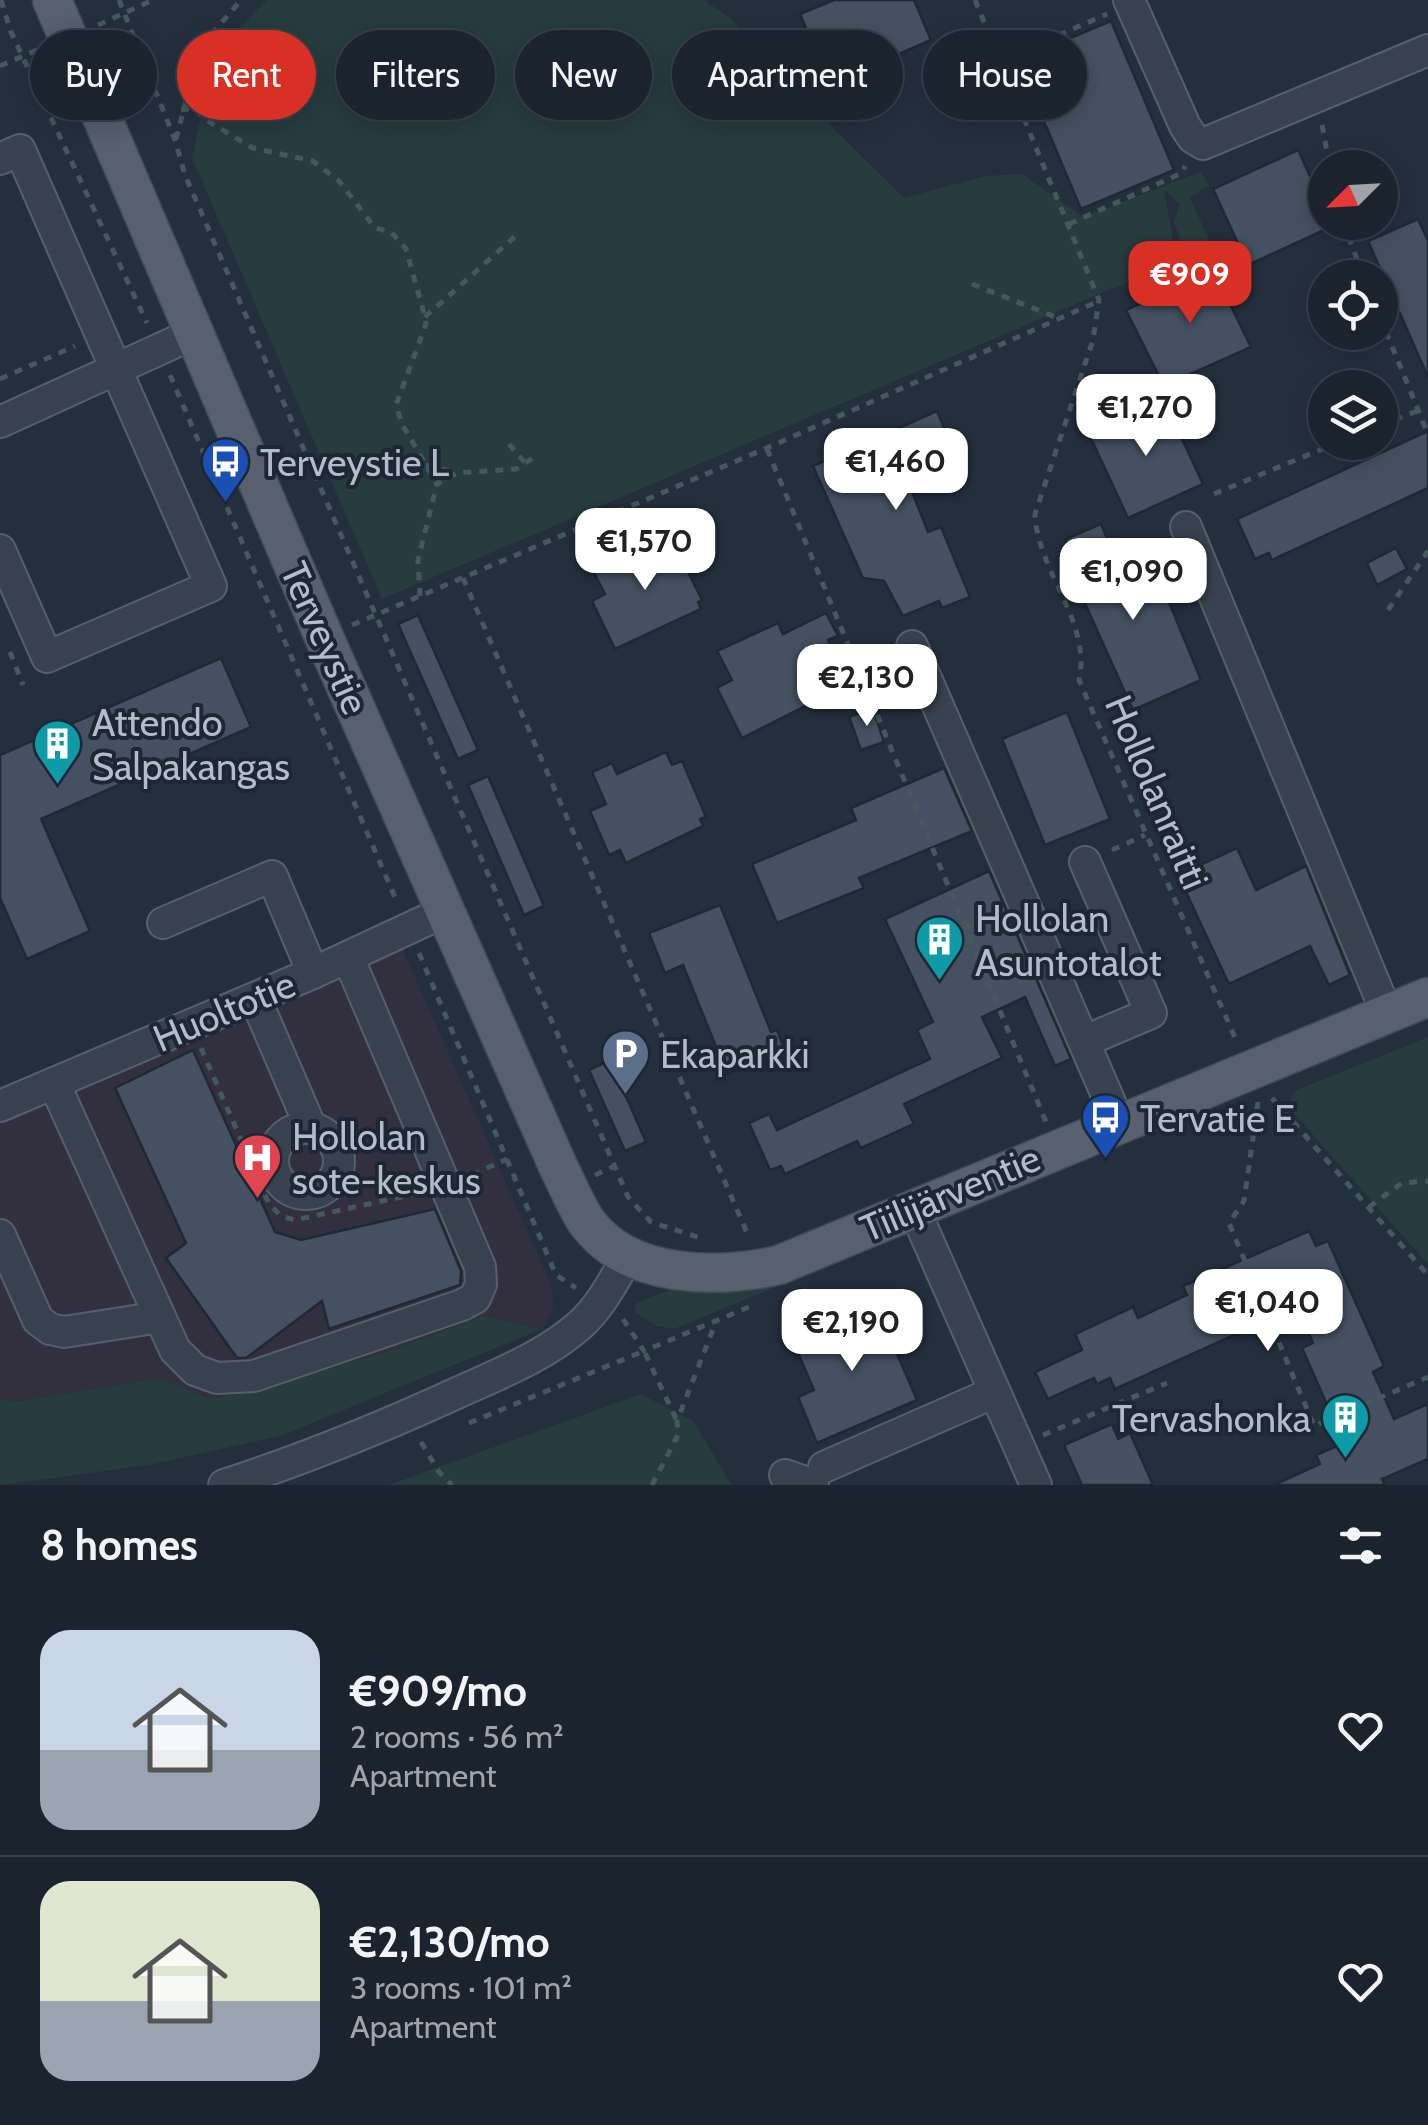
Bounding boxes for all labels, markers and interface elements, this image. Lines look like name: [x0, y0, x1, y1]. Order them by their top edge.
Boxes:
chip: Buy: [30, 30, 157, 120]
chip: Rent: [177, 30, 316, 120]
chip: Filters: [336, 30, 495, 120]
chip: New: [515, 30, 652, 120]
chip: Apartment: [672, 30, 903, 120]
chip: House: [923, 30, 1087, 120]
north arrow: [1308, 150, 1398, 240]
map controls: [1308, 150, 1398, 460]
pin: €909: [1131, 241, 1249, 326]
text: €909: [1150, 254, 1230, 293]
button: locate: [1308, 260, 1398, 350]
button: layers: [1308, 370, 1398, 460]
pin: €1,270: [1065, 374, 1227, 459]
text: €1,270: [1098, 387, 1194, 426]
pin: €1,460: [815, 428, 977, 513]
bus stop icon: Terveystie L: [199, 436, 251, 504]
place label: Terveystie L: [260, 439, 449, 486]
text: €1,460: [846, 441, 946, 480]
pin: €1,570: [564, 508, 726, 593]
text: €1,570: [597, 521, 693, 560]
pin: €1,090: [1052, 538, 1214, 623]
text: €1,090: [1082, 551, 1184, 590]
street label: Terveystie: [271, 555, 379, 721]
pin: €2,130: [786, 644, 948, 729]
text: €2,130: [819, 657, 915, 696]
street label: Hollolanraitti: [1095, 688, 1219, 896]
place label: Attendo Salpakangas: [92, 699, 290, 790]
building icon: Attendo Salpakangas: [31, 718, 83, 786]
place label: Hollolan Asuntotalot: [975, 895, 1162, 986]
building icon: Hollolan Asuntotalot: [914, 914, 966, 982]
street label: Huoltotie: [146, 960, 302, 1062]
parking icon: Ekaparkki: [599, 1028, 651, 1096]
place label: Ekaparkki: [660, 1031, 810, 1078]
bus stop icon: Tervatie E: [1079, 1092, 1131, 1160]
place label: Tervatie E: [1140, 1095, 1295, 1142]
place label: Hollolan sote-keskus: [292, 1113, 481, 1204]
hospital icon: Hollolan sote-keskus: [231, 1132, 283, 1200]
street label: Tiilijärventie: [853, 1134, 1047, 1252]
pin: €1,040: [1187, 1269, 1349, 1354]
text: €1,040: [1216, 1282, 1320, 1321]
pin: €2,190: [771, 1289, 933, 1374]
text: €2,190: [804, 1302, 900, 1341]
building icon: Tervashonka: [1320, 1392, 1372, 1460]
place label: Tervashonka: [1112, 1395, 1311, 1442]
icon: filters: [1333, 1518, 1388, 1573]
text: 8 homes: [40, 1519, 198, 1571]
text: €909/mo: [350, 1665, 527, 1717]
icon: home: [120, 1670, 240, 1790]
icon: heart: [1333, 1703, 1388, 1758]
text: 2 rooms · 56 m²: [350, 1717, 564, 1756]
text: Apartment: [350, 1756, 497, 1795]
text: €2,130/mo: [350, 1916, 550, 1968]
icon: home: [120, 1921, 240, 2041]
icon: heart: [1333, 1954, 1388, 2009]
text: 3 rooms · 101 m²: [350, 1968, 572, 2007]
text: Apartment: [350, 2007, 497, 2046]

